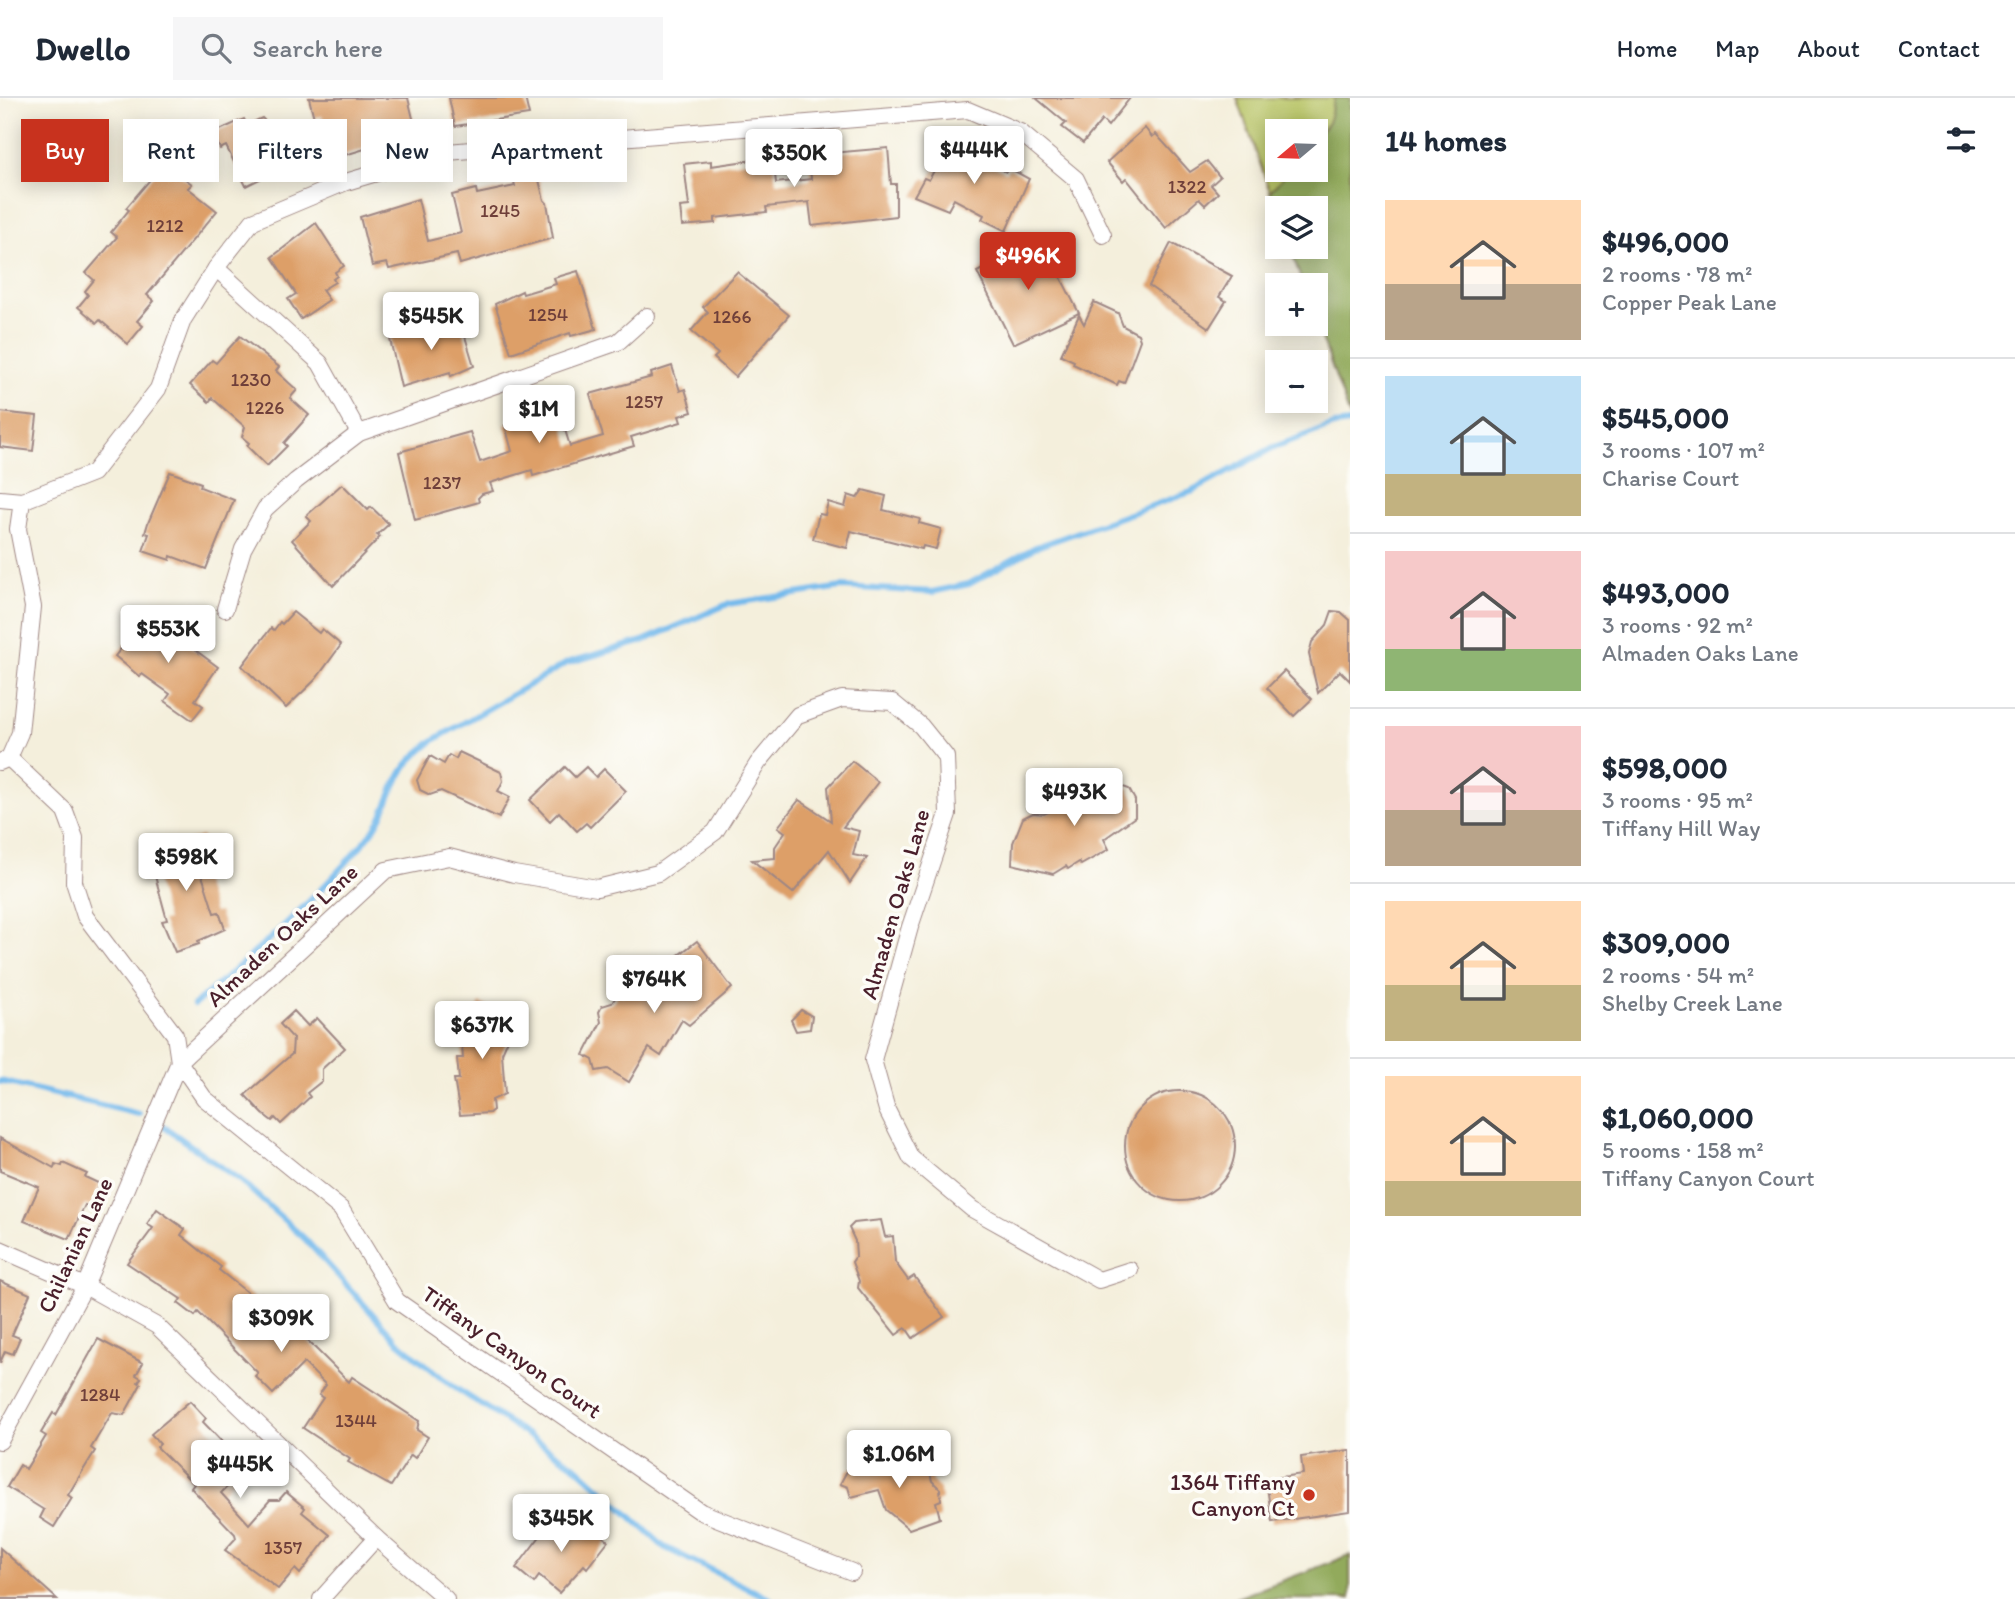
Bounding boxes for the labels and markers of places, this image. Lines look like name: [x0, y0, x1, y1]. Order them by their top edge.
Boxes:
pin: $444K: [925, 126, 1023, 186]
pin: $350K: [745, 130, 843, 189]
pin: $496K: [979, 232, 1077, 292]
pin: $545K: [382, 292, 480, 352]
pin: $1M: [505, 386, 573, 445]
pin: $553K: [119, 606, 217, 665]
pin: $493K: [1025, 768, 1123, 828]
pin: $598K: [137, 834, 235, 893]
pin: $764K: [605, 956, 703, 1015]
pin: $637K: [433, 1002, 531, 1061]
pin: $309K: [232, 1294, 330, 1354]
pin: $1.06M: [842, 1430, 956, 1490]
pin: $445K: [191, 1440, 289, 1500]
place label: 1364 Tiffany Canyon Ct: [1170, 1468, 1295, 1522]
marker: 1364 Tiffany Canyon Ct: [1301, 1487, 1317, 1503]
pin: $345K: [512, 1494, 610, 1554]

